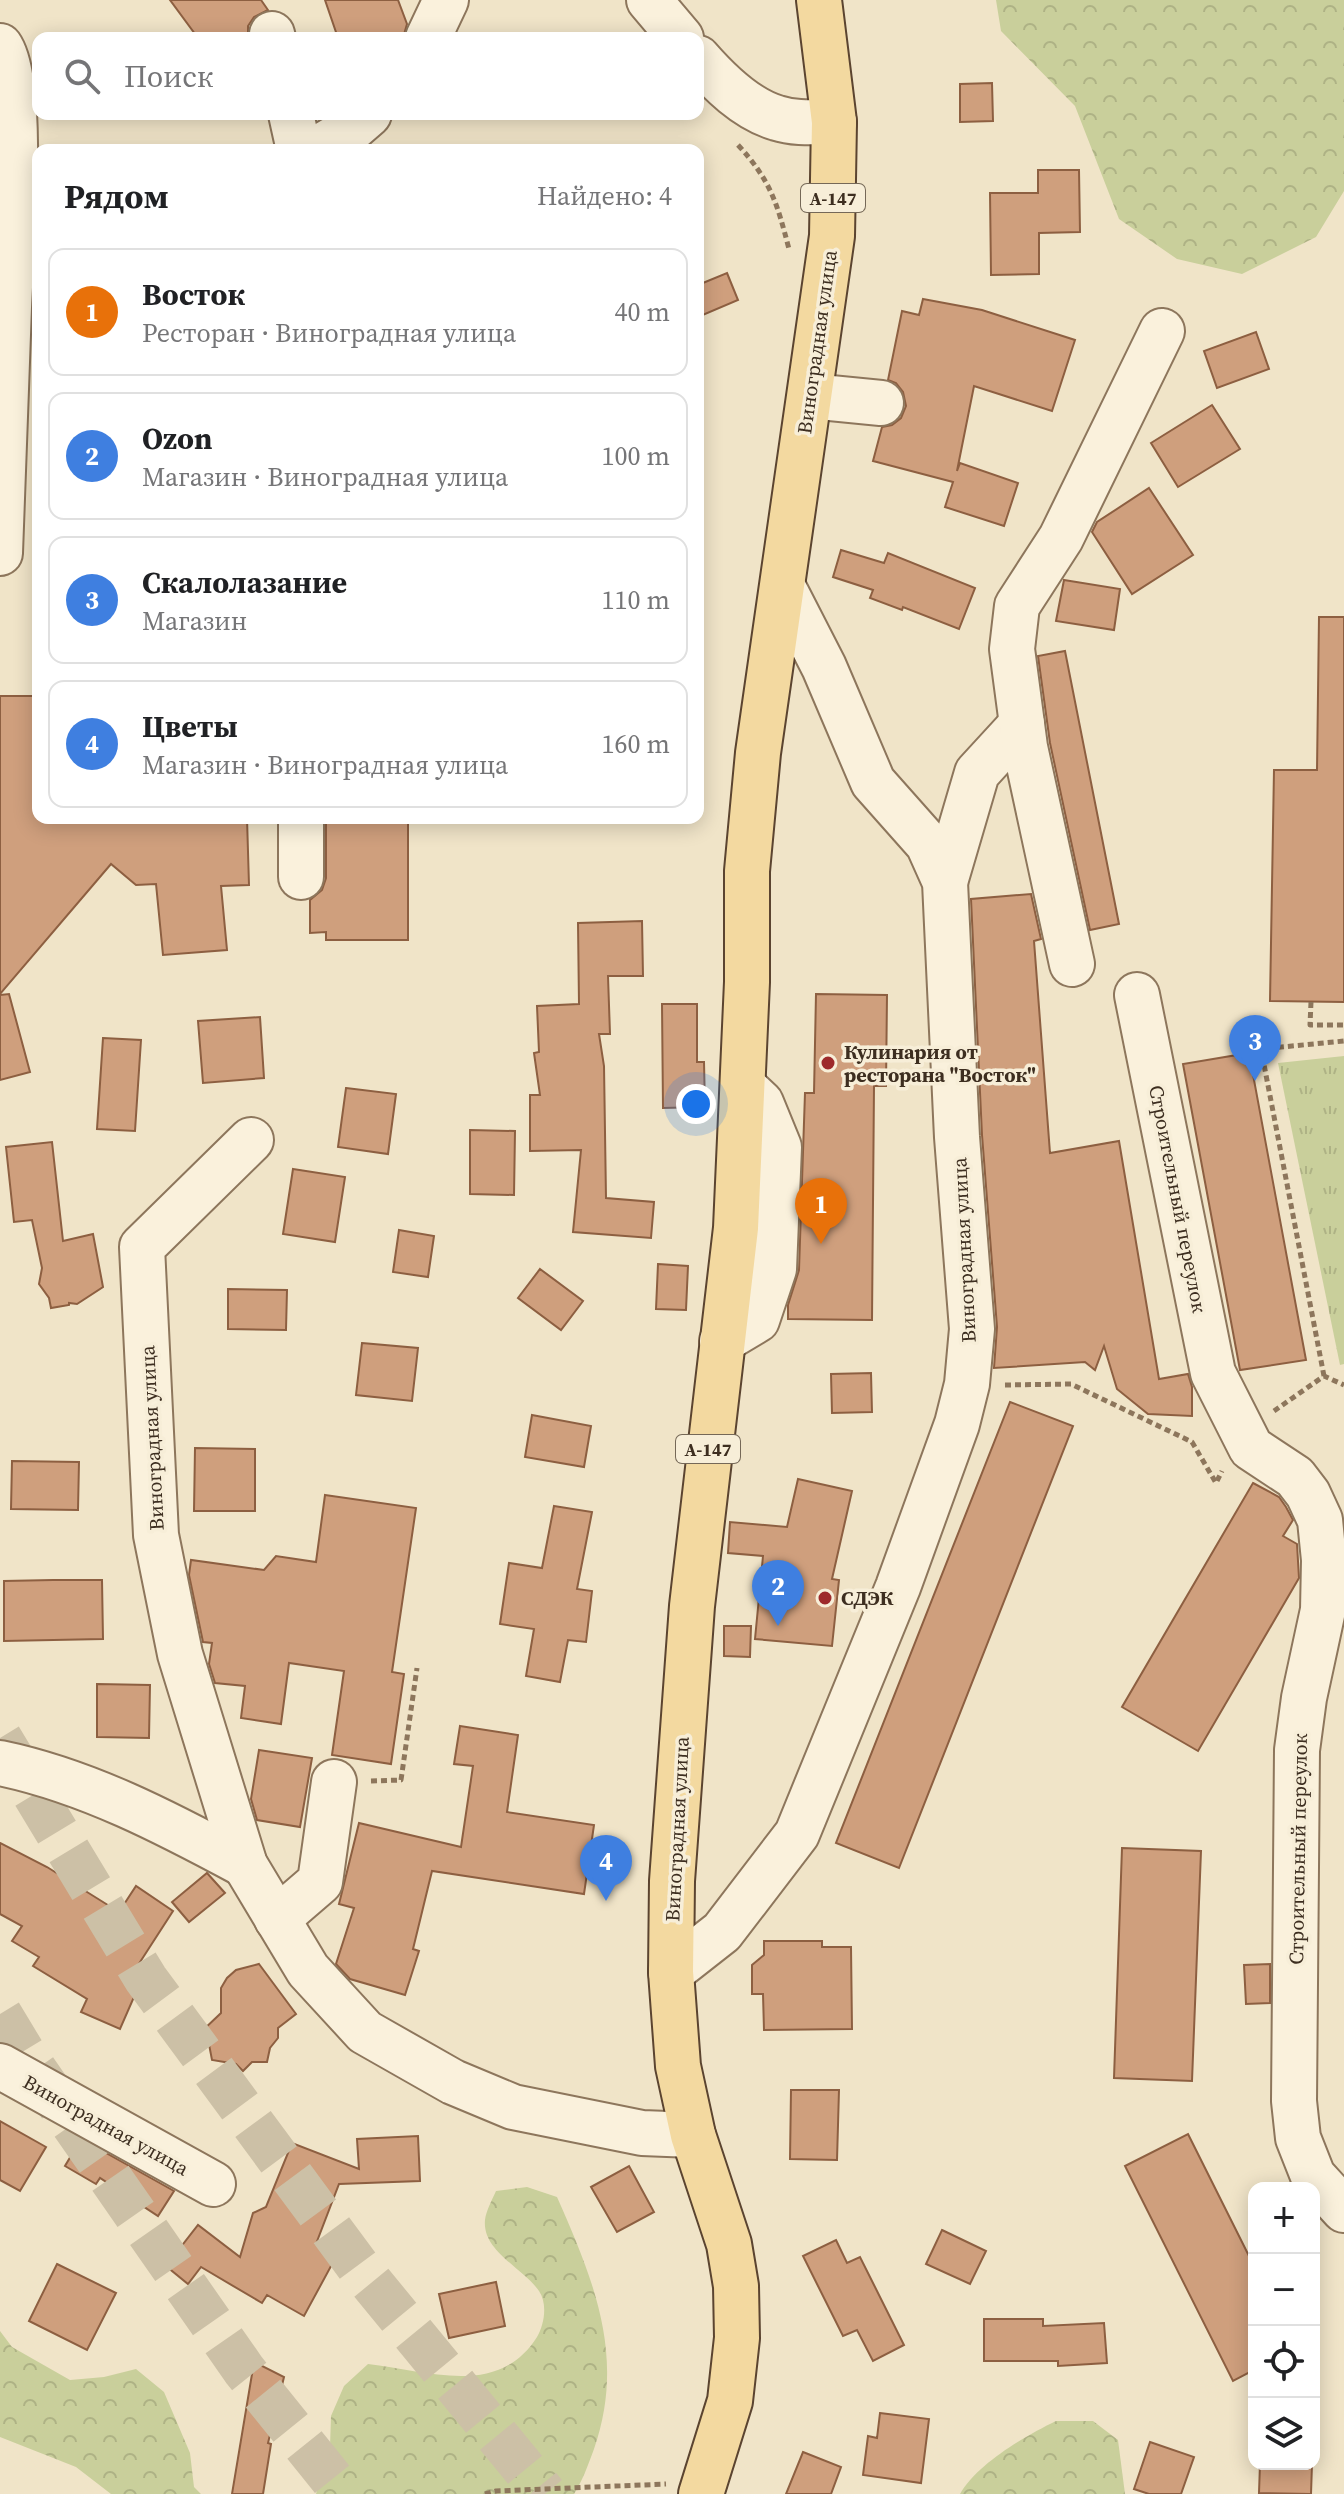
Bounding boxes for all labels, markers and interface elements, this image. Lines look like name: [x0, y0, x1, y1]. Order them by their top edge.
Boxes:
search box: [32, 32, 704, 120]
icon: search: [60, 54, 104, 98]
text: Поиск: [124, 56, 213, 97]
text: Рядом: [64, 173, 169, 219]
text: Найдено: 4: [537, 178, 672, 214]
road number: А-147: [801, 184, 865, 212]
street label: Виноградная улица: [790, 247, 844, 436]
text: Восток: [142, 274, 245, 315]
text: 1: [85, 294, 99, 330]
text: 40 m: [615, 294, 670, 330]
text: Ресторан · Виноградная улица: [142, 315, 516, 351]
text: Ozon: [142, 418, 212, 459]
text: 2: [85, 438, 99, 474]
text: 100 m: [602, 438, 670, 474]
text: Магазин · Виноградная улица: [142, 459, 508, 495]
text: Скалолазание: [142, 562, 347, 603]
text: 3: [85, 582, 99, 618]
text: 110 m: [602, 582, 670, 618]
text: Магазин: [142, 603, 247, 639]
text: Цветы: [142, 706, 238, 747]
text: 4: [85, 726, 99, 762]
text: 160 m: [602, 726, 670, 762]
text: Магазин · Виноградная улица: [142, 747, 508, 783]
pin: 3: [1229, 1015, 1281, 1081]
place label: Кулинария от ресторана "Восток": [844, 1038, 1036, 1089]
marker: Кулинария от ресторана "Восток": [819, 1054, 837, 1072]
street label: Строительный переулок: [1142, 1083, 1214, 1315]
your location: [676, 1084, 716, 1124]
street label: Виноградная улица: [945, 1156, 983, 1343]
pin: 1: [795, 1178, 847, 1244]
street label: Виноградная улица: [133, 1344, 171, 1531]
road number: А-147: [676, 1435, 740, 1463]
pin: 2: [752, 1560, 804, 1626]
place label: СДЭК: [841, 1584, 894, 1612]
marker: СДЭК: [816, 1589, 834, 1607]
street label: Строительный переулок: [1282, 1733, 1314, 1965]
street label: Виноградная улица: [658, 1735, 696, 1922]
pin: 4: [580, 1835, 632, 1901]
street label: Виноградная улица: [18, 2068, 195, 2183]
map controls: [1248, 2182, 1320, 2470]
button: +: [1248, 2182, 1320, 2254]
button: −: [1248, 2254, 1320, 2326]
button: locate: [1248, 2326, 1320, 2398]
button: layers: [1248, 2398, 1320, 2470]

